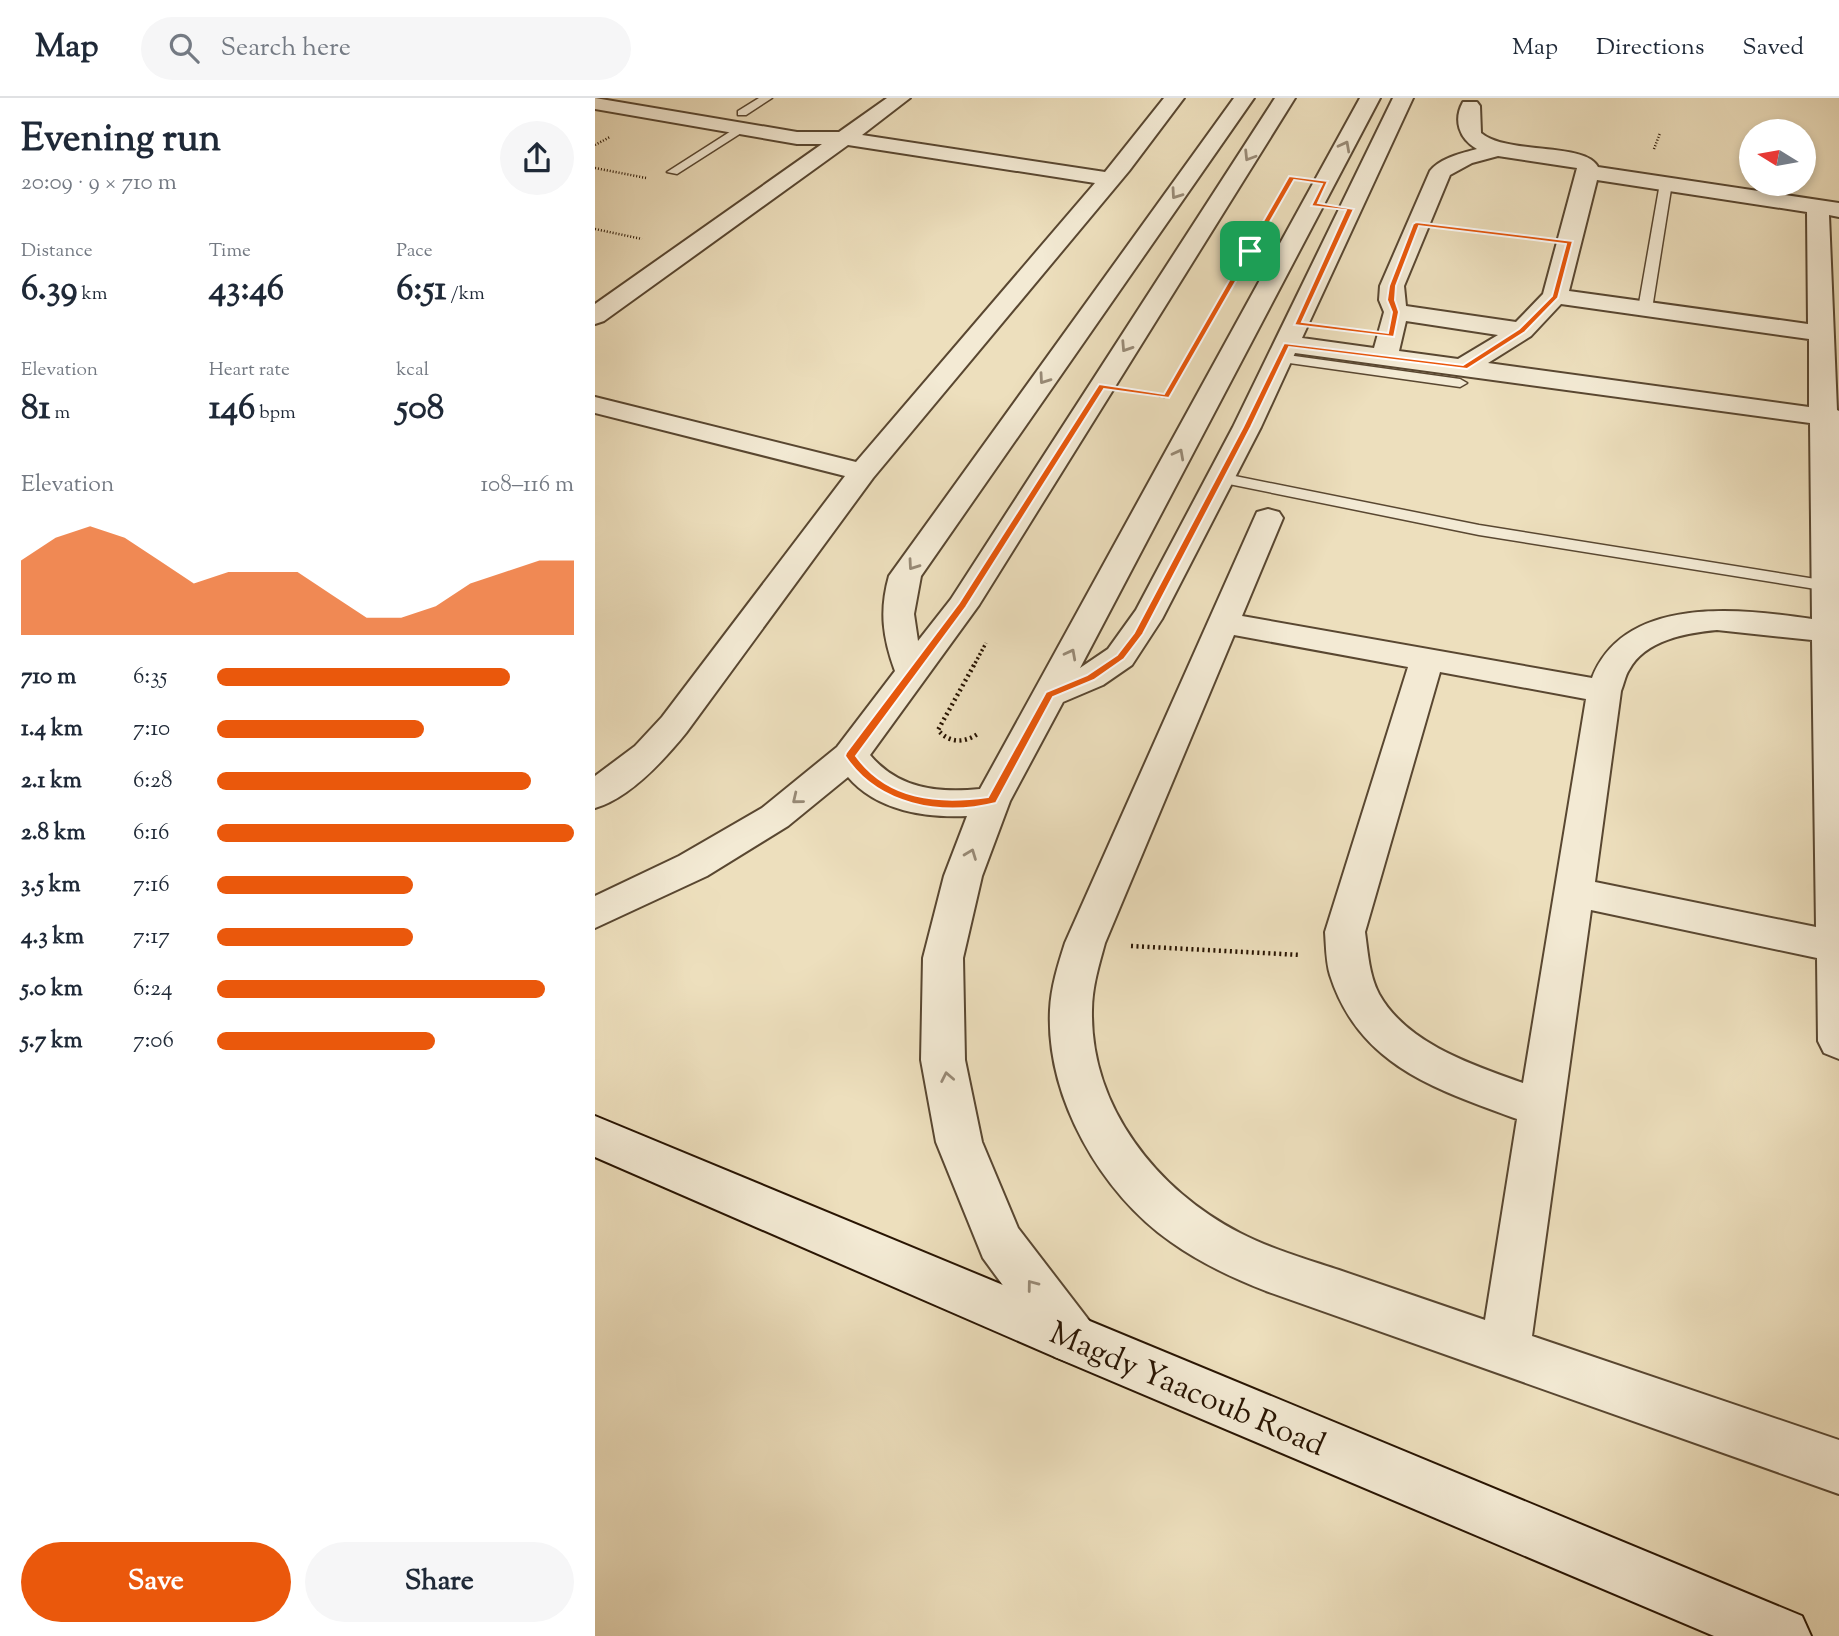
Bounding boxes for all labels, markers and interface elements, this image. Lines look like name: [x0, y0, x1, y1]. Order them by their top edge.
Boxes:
search box: [141, 17, 631, 80]
text: Map: [35, 24, 99, 72]
icon: search: [165, 29, 203, 67]
text: Search here: [221, 30, 351, 67]
text: Map: [1512, 31, 1558, 65]
text: Directions: [1596, 31, 1704, 65]
text: Saved: [1742, 31, 1804, 65]
text: Evening run: [21, 114, 221, 168]
north arrow: [1739, 119, 1817, 196]
map controls: [1739, 119, 1816, 196]
button: share: [500, 121, 574, 195]
one-way arrow: [1336, 141, 1350, 153]
one-way arrow: [1244, 148, 1257, 161]
text: 20:09 · 9 × 710 m: [21, 167, 177, 200]
one-way arrow: [1172, 186, 1184, 199]
pin: [1220, 221, 1280, 281]
icon: arrive: [1231, 232, 1269, 270]
text: Distance: [21, 238, 93, 265]
text: Time: [209, 238, 251, 265]
text: Pace: [396, 238, 433, 265]
text: 6.39: [21, 265, 77, 316]
text: 43:46: [209, 265, 284, 316]
text: 6:51: [396, 265, 446, 316]
text: km: [77, 281, 108, 308]
text: /km: [446, 281, 485, 308]
one-way arrow: [1122, 340, 1135, 353]
text: Elevation: [21, 357, 98, 384]
text: Heart rate: [209, 357, 290, 384]
text: kcal: [396, 357, 429, 384]
one-way arrow: [1040, 371, 1053, 384]
text: 81: [21, 384, 50, 435]
text: 146: [209, 384, 255, 435]
text: 508: [396, 384, 444, 435]
text: m: [50, 400, 70, 427]
text: bpm: [255, 400, 296, 427]
one-way arrow: [1171, 449, 1184, 461]
text: Elevation: [21, 469, 114, 502]
text: 108–116 m: [480, 469, 574, 502]
one-way arrow: [909, 557, 921, 570]
one-way arrow: [1063, 649, 1076, 662]
text: 710 m: [21, 661, 76, 694]
text: 6:35: [133, 661, 167, 694]
text: 1.4 km: [21, 713, 83, 746]
text: 7:10: [133, 713, 170, 746]
text: 2.1 km: [21, 765, 82, 798]
text: 6:28: [133, 765, 172, 798]
one-way arrow: [793, 791, 806, 803]
text: 2.8 km: [21, 817, 86, 850]
text: 6:16: [133, 817, 169, 850]
one-way arrow: [963, 849, 977, 861]
text: 3.5 km: [21, 869, 80, 902]
text: 7:16: [133, 869, 170, 902]
text: 4.3 km: [21, 921, 84, 954]
text: 7:17: [133, 921, 170, 954]
text: 5.0 km: [21, 973, 83, 1006]
text: 6:24: [133, 973, 173, 1006]
text: 5.7 km: [21, 1025, 83, 1058]
text: 7:06: [133, 1025, 174, 1058]
one-way arrow: [940, 1071, 955, 1083]
one-way arrow: [1028, 1280, 1040, 1293]
street label: Magdy Yaacoub Road: [1042, 1312, 1332, 1470]
button: Save: [21, 1542, 291, 1622]
button: Share: [305, 1542, 574, 1622]

